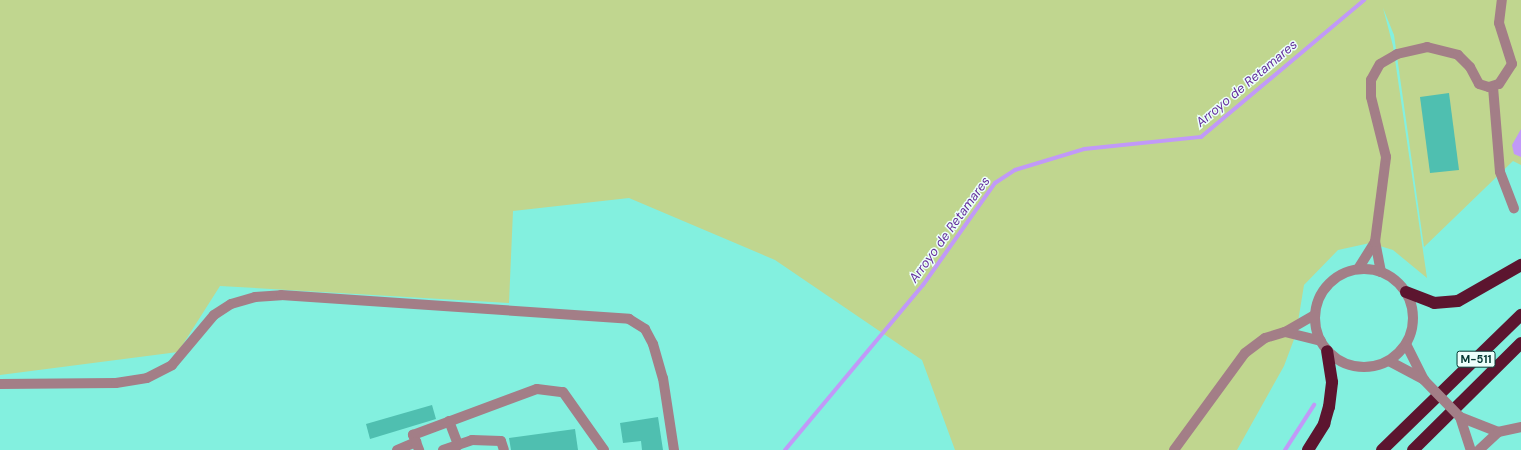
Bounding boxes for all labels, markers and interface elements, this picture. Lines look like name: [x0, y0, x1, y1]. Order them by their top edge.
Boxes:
water label: Arroyo de Retamares: [1193, 37, 1301, 131]
water label: Arroyo de Retamares: [906, 174, 994, 286]
road number: M-511: [1456, 350, 1496, 368]

